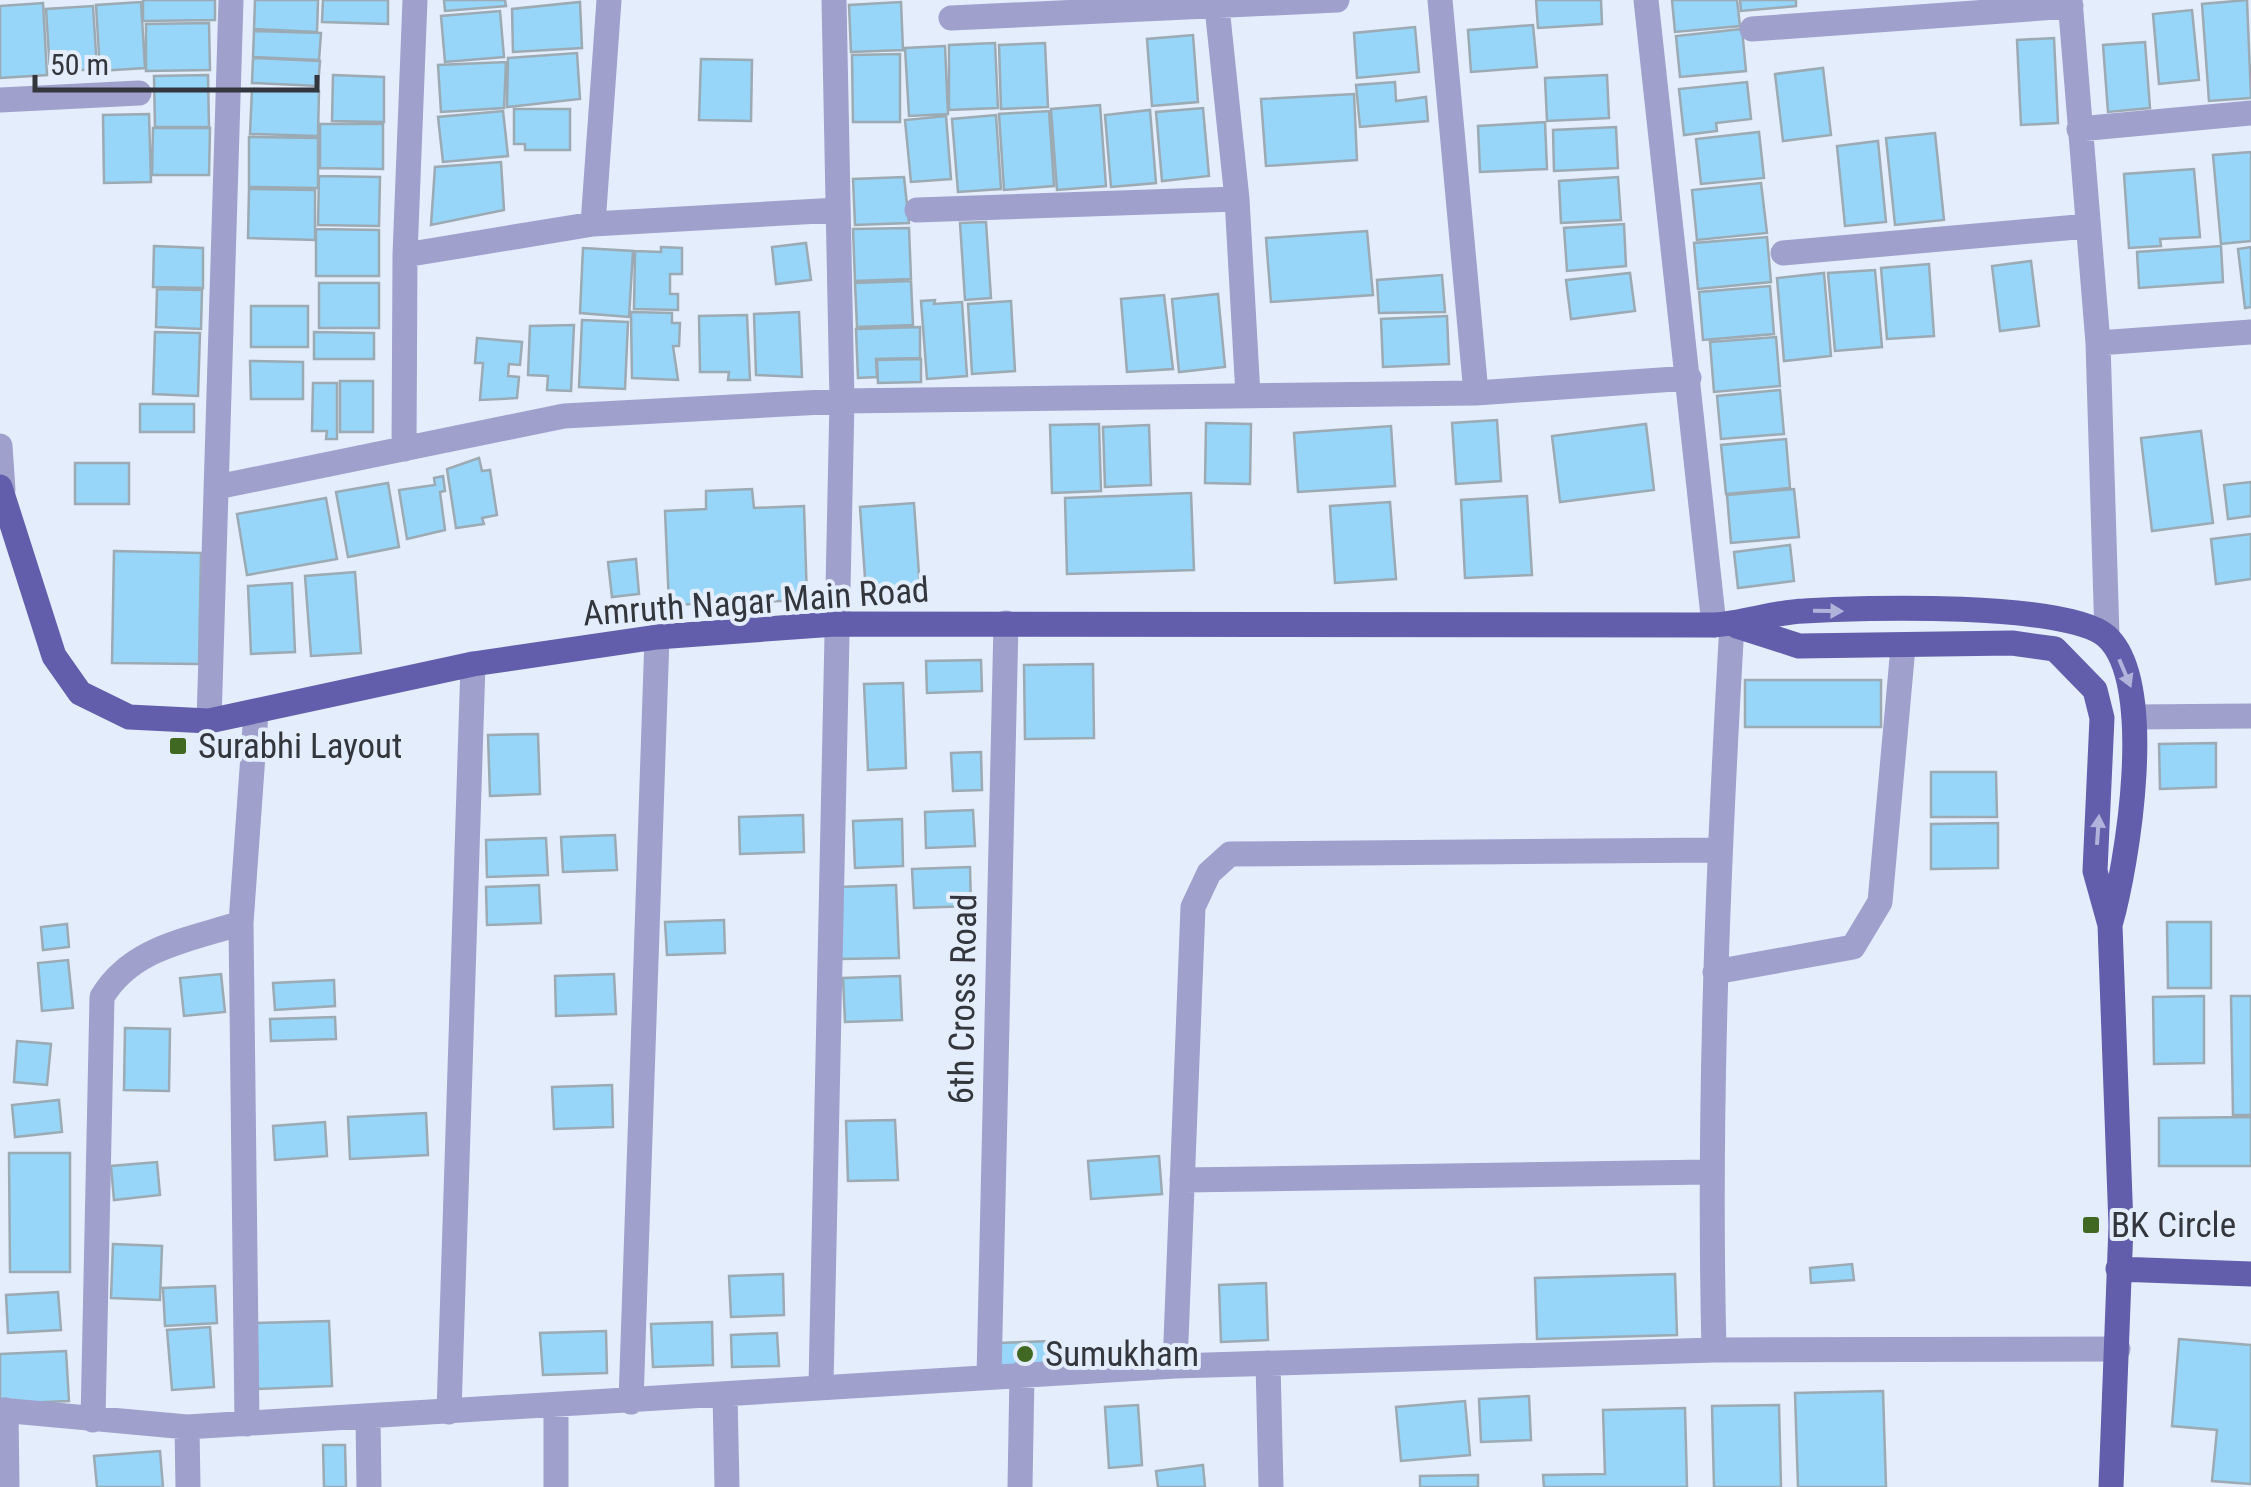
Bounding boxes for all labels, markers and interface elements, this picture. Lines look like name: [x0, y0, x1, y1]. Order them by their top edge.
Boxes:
scale bar: [35, 30, 318, 92]
text: 50 m: [50, 47, 109, 82]
street label: Amruth Nagar Main Road: [581, 569, 931, 635]
one-way arrow: [1813, 603, 1845, 619]
one-way arrow: [2118, 659, 2134, 689]
place label: Surabhi Layout: [198, 726, 402, 767]
marker: Surabhi Layout: [167, 735, 189, 757]
one-way arrow: [2090, 814, 2106, 845]
street label: 6th Cross Road: [941, 893, 985, 1105]
place label: BK Circle: [2111, 1205, 2236, 1246]
marker: BK Circle: [2080, 1214, 2102, 1236]
place label: Sumukham: [1045, 1334, 1199, 1375]
marker: Sumukham: [1014, 1343, 1036, 1365]

